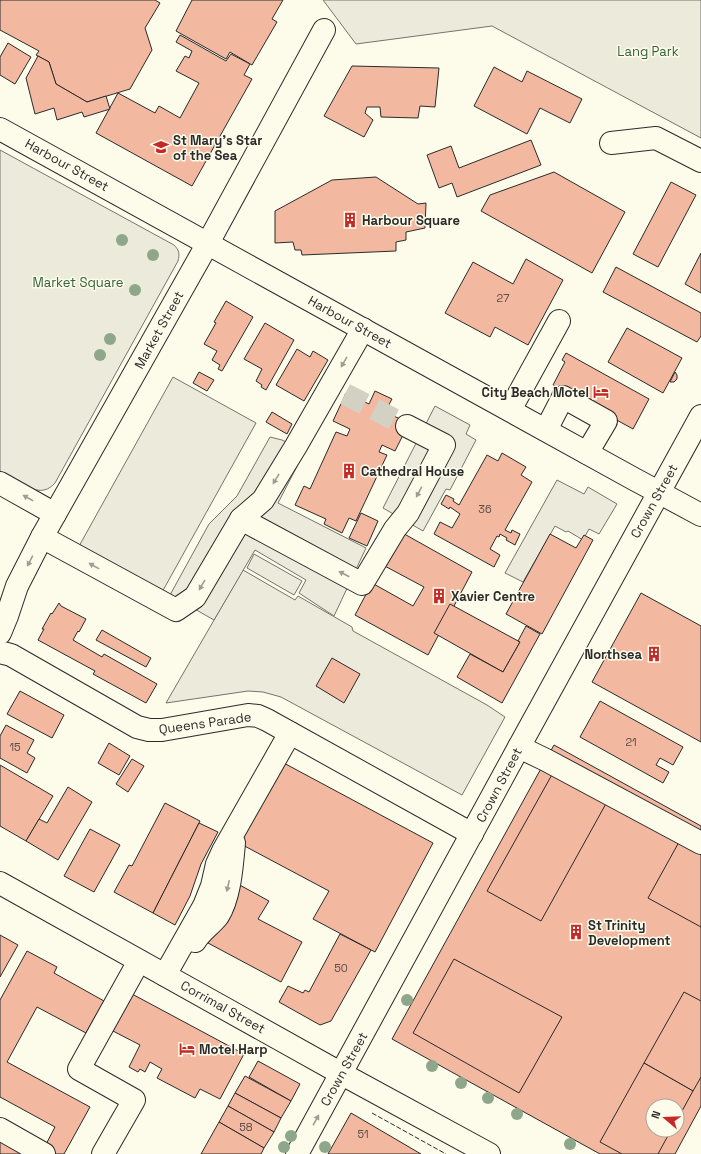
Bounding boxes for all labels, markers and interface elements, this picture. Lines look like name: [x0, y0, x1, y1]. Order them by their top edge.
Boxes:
park label: Lang Park: [617, 43, 679, 60]
place label: St Mary's Star of the Sea: [173, 132, 263, 164]
street label: Harbour Street: [22, 135, 112, 195]
school or university icon: St Mary's Star of the Sea: [152, 138, 170, 156]
building icon: Harbour Square: [341, 211, 359, 229]
place label: Harbour Square: [362, 212, 460, 229]
park label: Market Square: [32, 274, 124, 291]
street label: Market Street: [131, 288, 187, 372]
house number: 27: [497, 291, 509, 305]
street label: Harbour Street: [305, 292, 395, 352]
one-way arrow: [340, 356, 347, 368]
hotel icon: City Beach Motel: [592, 383, 610, 401]
place label: City Beach Motel: [482, 384, 589, 401]
street label: Crown Street: [627, 461, 681, 541]
building icon: Cathedral House: [340, 462, 358, 480]
place label: Cathedral House: [361, 463, 464, 480]
one-way arrow: [272, 473, 279, 485]
one-way arrow: [416, 486, 423, 498]
one-way arrow: [22, 495, 34, 502]
house number: 36: [478, 502, 492, 516]
one-way arrow: [27, 555, 33, 566]
one-way arrow: [88, 563, 100, 569]
one-way arrow: [338, 571, 350, 578]
one-way arrow: [199, 579, 206, 591]
building icon: Xavier Centre: [430, 587, 448, 605]
place label: Xavier Centre: [451, 588, 535, 605]
building icon: Northsea: [645, 645, 663, 663]
place label: Northsea: [584, 646, 642, 663]
street label: Queens Parade: [158, 708, 252, 738]
house number: 21: [625, 735, 637, 749]
house number: 15: [9, 740, 21, 754]
street label: Crown Street: [472, 745, 526, 825]
one-way arrow: [224, 880, 230, 892]
place label: St Trinity Development: [588, 917, 671, 949]
building icon: St Trinity Development: [567, 923, 585, 941]
house number: 50: [334, 961, 348, 975]
street label: Corrimal Street: [178, 977, 268, 1037]
street label: Crown Street: [317, 1029, 371, 1109]
hotel icon: Motel Harp: [178, 1040, 196, 1058]
place label: Motel Harp: [199, 1041, 268, 1058]
north arrow: [645, 1098, 685, 1138]
text: N: [648, 1109, 663, 1121]
one-way arrow: [313, 1114, 320, 1126]
house number: 58: [239, 1120, 253, 1134]
house number: 51: [357, 1127, 369, 1141]

